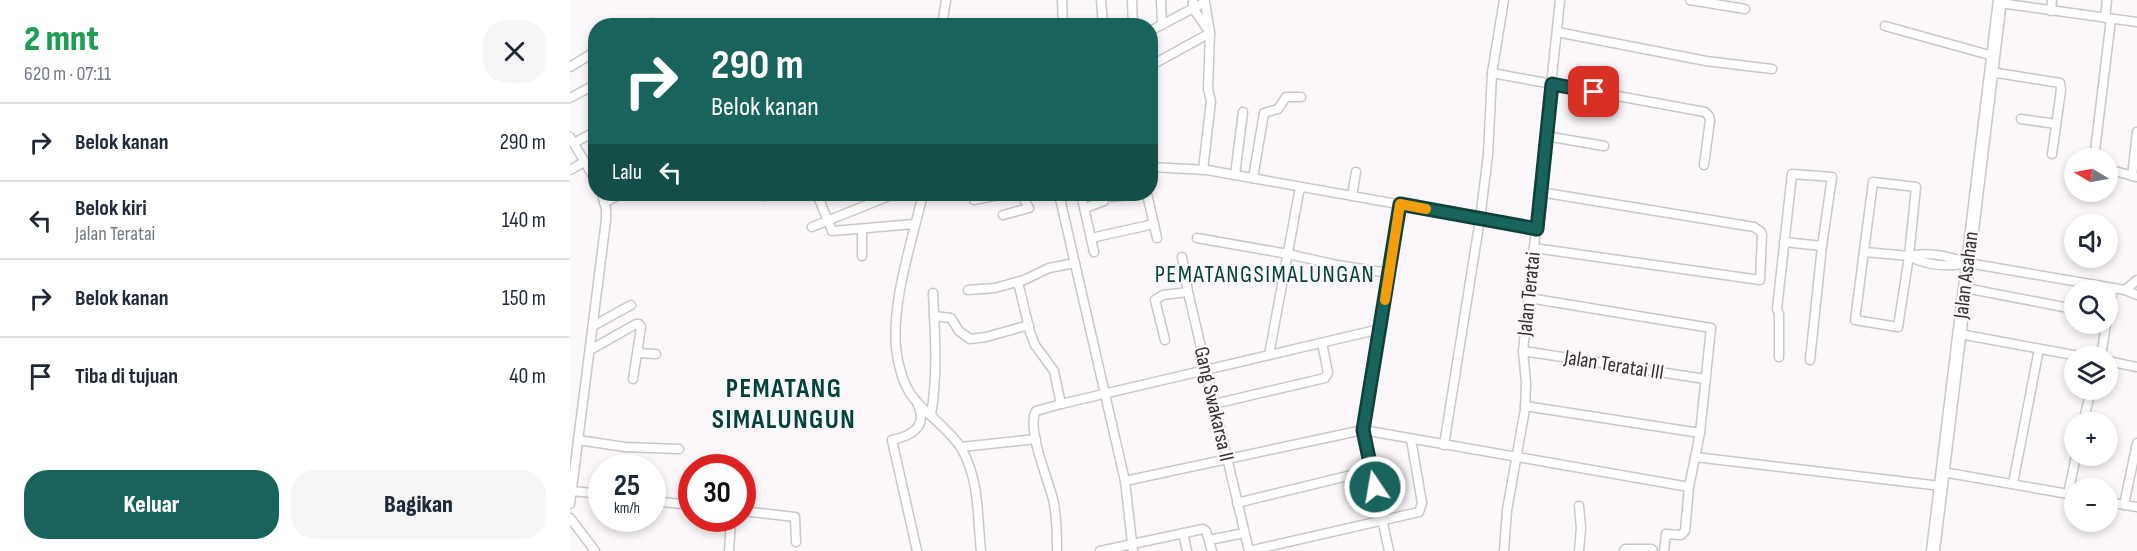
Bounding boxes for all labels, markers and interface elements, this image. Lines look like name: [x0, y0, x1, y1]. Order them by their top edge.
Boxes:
text: 2 mnt: [24, 18, 99, 61]
button: close: [483, 20, 546, 83]
text: 290 m: [711, 40, 804, 91]
icon: right: [612, 42, 690, 120]
text: 620 m · 07:11: [24, 62, 111, 86]
pin: [1568, 66, 1619, 117]
icon: arrive: [1577, 75, 1610, 108]
text: Belok kanan: [711, 91, 819, 123]
icon: right: [24, 126, 57, 159]
text: Belok kanan: [75, 129, 168, 156]
text: 290 m: [500, 129, 546, 156]
north arrow: [2064, 148, 2118, 202]
map controls: [2064, 148, 2118, 532]
icon: left: [654, 156, 687, 189]
text: Lalu: [612, 159, 642, 186]
text: Belok kiri: [75, 195, 147, 222]
icon: left: [24, 204, 57, 237]
text: 140 m: [502, 207, 546, 234]
button: sound: [2064, 214, 2118, 268]
text: Jalan Teratai: [75, 222, 155, 246]
street label: Jalan Asahan: [1948, 230, 1984, 321]
street label: Jalan Teratai: [1512, 251, 1546, 338]
district label: PEMATANGSIMALUNGAN: [1155, 260, 1375, 289]
button: search: [2064, 280, 2118, 334]
icon: right: [24, 282, 57, 315]
text: Belok kanan: [75, 285, 168, 312]
text: 150 m: [502, 285, 546, 312]
street label: Gang Swakarsa II: [1189, 344, 1239, 464]
street label: Jalan Teratai III: [1561, 345, 1666, 385]
button: layers: [2064, 346, 2118, 400]
icon: arrive: [24, 360, 57, 393]
text: Tiba di tujuan: [75, 363, 178, 390]
text: 40 m: [509, 363, 546, 390]
district label: PEMATANG SIMALUNGUN: [712, 373, 856, 436]
button: +: [2064, 412, 2118, 466]
speed limit sign: 30: [678, 454, 756, 532]
position arrow: [1343, 455, 1407, 519]
text: 25: [614, 468, 640, 504]
button: Keluar: [24, 470, 279, 539]
button: Bagikan: [291, 470, 546, 539]
button: −: [2064, 478, 2118, 532]
text: km/h: [614, 499, 640, 518]

